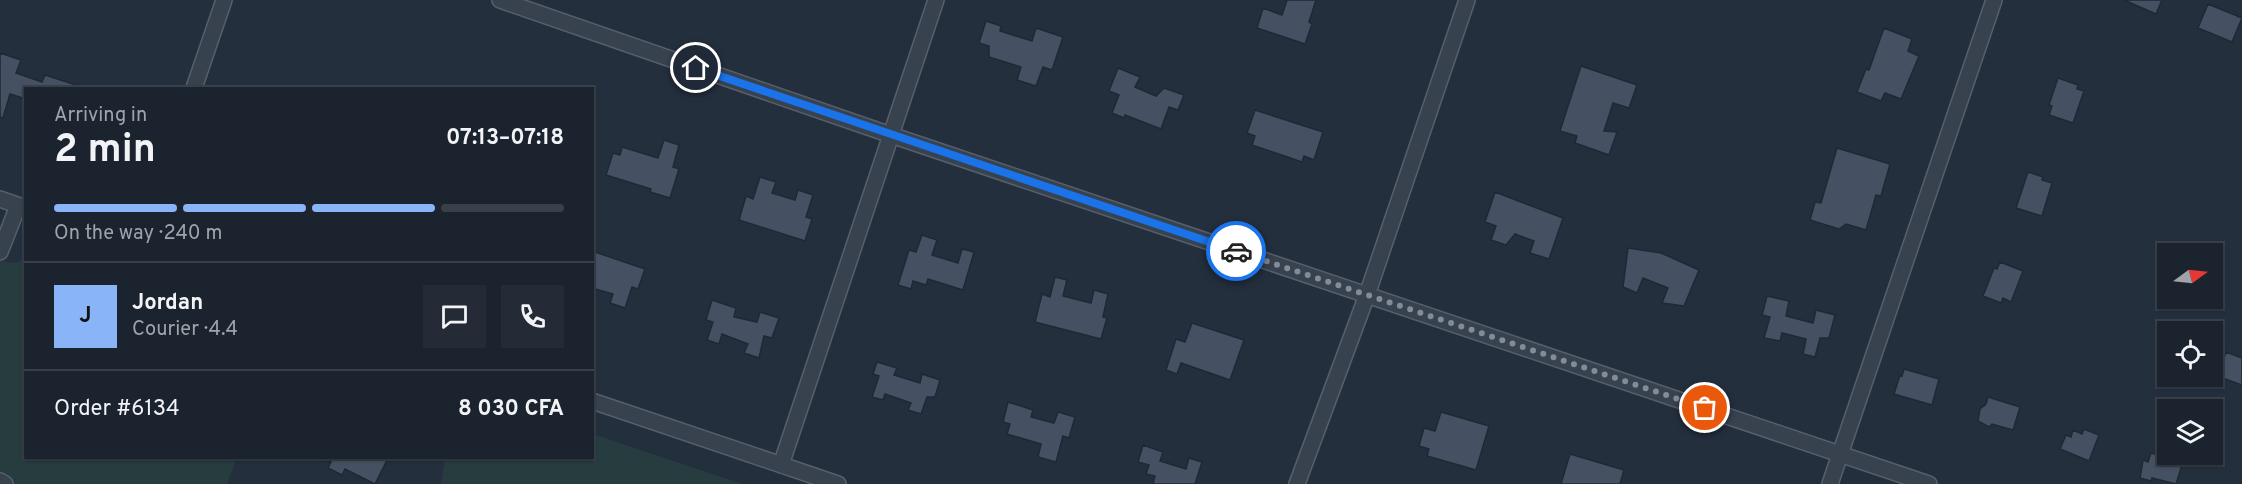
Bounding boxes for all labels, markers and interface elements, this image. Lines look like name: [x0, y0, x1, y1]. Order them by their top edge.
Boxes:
pin: [670, 42, 721, 93]
icon: home: [679, 51, 712, 84]
text: Arriving in: [54, 103, 147, 129]
text: 07:13–07:18: [446, 125, 564, 152]
text: 2 min: [54, 127, 156, 176]
text: On the way · 240 m: [54, 221, 222, 247]
courier: [1206, 221, 1266, 281]
icon: car: [1220, 235, 1253, 268]
north arrow: [2157, 243, 2223, 309]
map controls: [2157, 243, 2223, 465]
button: chat: [423, 285, 486, 348]
button: phone: [501, 285, 564, 348]
text: Jordan: [132, 290, 203, 317]
text: J: [79, 303, 92, 330]
text: Courier · 4.4: [132, 317, 238, 343]
button: locate: [2157, 321, 2223, 387]
pin: [1679, 382, 1730, 433]
icon: bag: [1688, 391, 1721, 424]
text: Order #6134: [54, 396, 180, 423]
text: 8 030 CFA: [458, 396, 564, 423]
button: layers: [2157, 399, 2223, 465]

